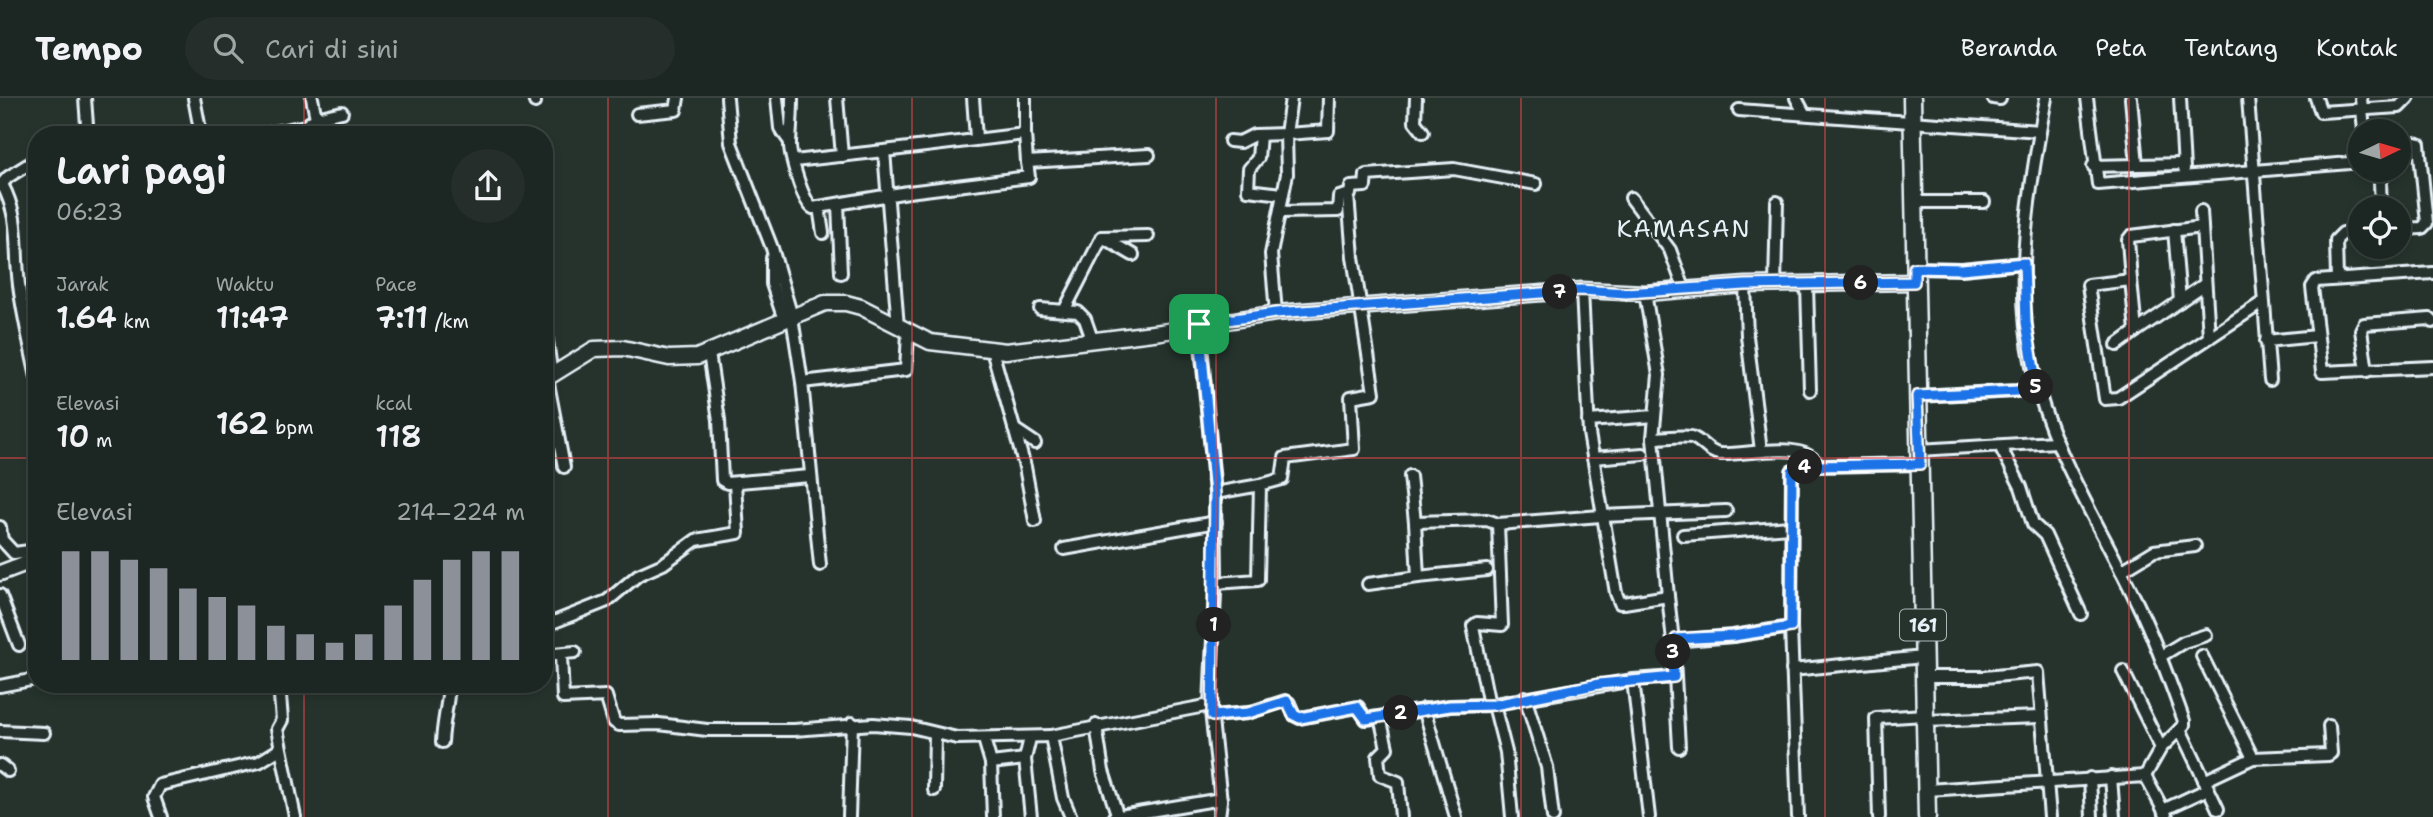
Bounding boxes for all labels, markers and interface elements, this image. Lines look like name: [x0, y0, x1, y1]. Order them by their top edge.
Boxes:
search box: [185, 17, 675, 80]
text: Tempo: [35, 26, 143, 71]
icon: search: [209, 29, 247, 67]
text: Cari di sini: [265, 31, 399, 66]
text: Beranda: [1961, 32, 2057, 64]
text: Peta: [2095, 32, 2146, 64]
text: Tentang: [2184, 32, 2278, 64]
text: Kontak: [2316, 32, 2398, 64]
north arrow: [2348, 119, 2412, 182]
map controls: [2348, 119, 2411, 259]
text: Lari pagi: [56, 145, 227, 196]
button: share: [451, 149, 525, 223]
button: locate: [2348, 196, 2411, 259]
text: 06:23: [56, 197, 123, 227]
district label: KAMASAN: [1616, 213, 1752, 245]
pin: 6: [1843, 266, 1878, 300]
text: 6: [1854, 270, 1867, 295]
text: Jarak: [56, 272, 109, 297]
text: Waktu: [216, 272, 274, 297]
text: Pace: [375, 272, 417, 297]
pin: 7: [1542, 274, 1578, 310]
text: 7: [1553, 279, 1566, 304]
pin: [1169, 294, 1229, 354]
text: 1.64: [56, 297, 117, 338]
text: 11:47: [216, 297, 289, 338]
text: 7:11: [375, 297, 428, 338]
icon: arrive: [1180, 305, 1218, 343]
text: km: [117, 309, 150, 334]
text: /km: [428, 309, 469, 334]
pin: 5: [2018, 370, 2054, 404]
text: 5: [2030, 374, 2041, 399]
text: Elevasi: [56, 391, 120, 416]
text: kcal: [375, 391, 412, 416]
text: 162: [216, 403, 269, 444]
text: bpm: [269, 415, 314, 440]
text: 10: [56, 416, 89, 457]
text: 118: [375, 416, 422, 457]
text: m: [89, 428, 112, 453]
pin: 4: [1787, 450, 1822, 484]
text: 4: [1798, 454, 1811, 479]
text: Elevasi: [56, 497, 133, 527]
text: 214–224 m: [396, 497, 525, 527]
pin: 1: [1196, 608, 1232, 642]
road number: 161: [1900, 610, 1946, 640]
text: 1: [1209, 612, 1218, 637]
pin: 3: [1656, 634, 1690, 670]
text: 3: [1666, 639, 1679, 664]
pin: 2: [1384, 696, 1418, 730]
text: 2: [1394, 700, 1407, 725]

